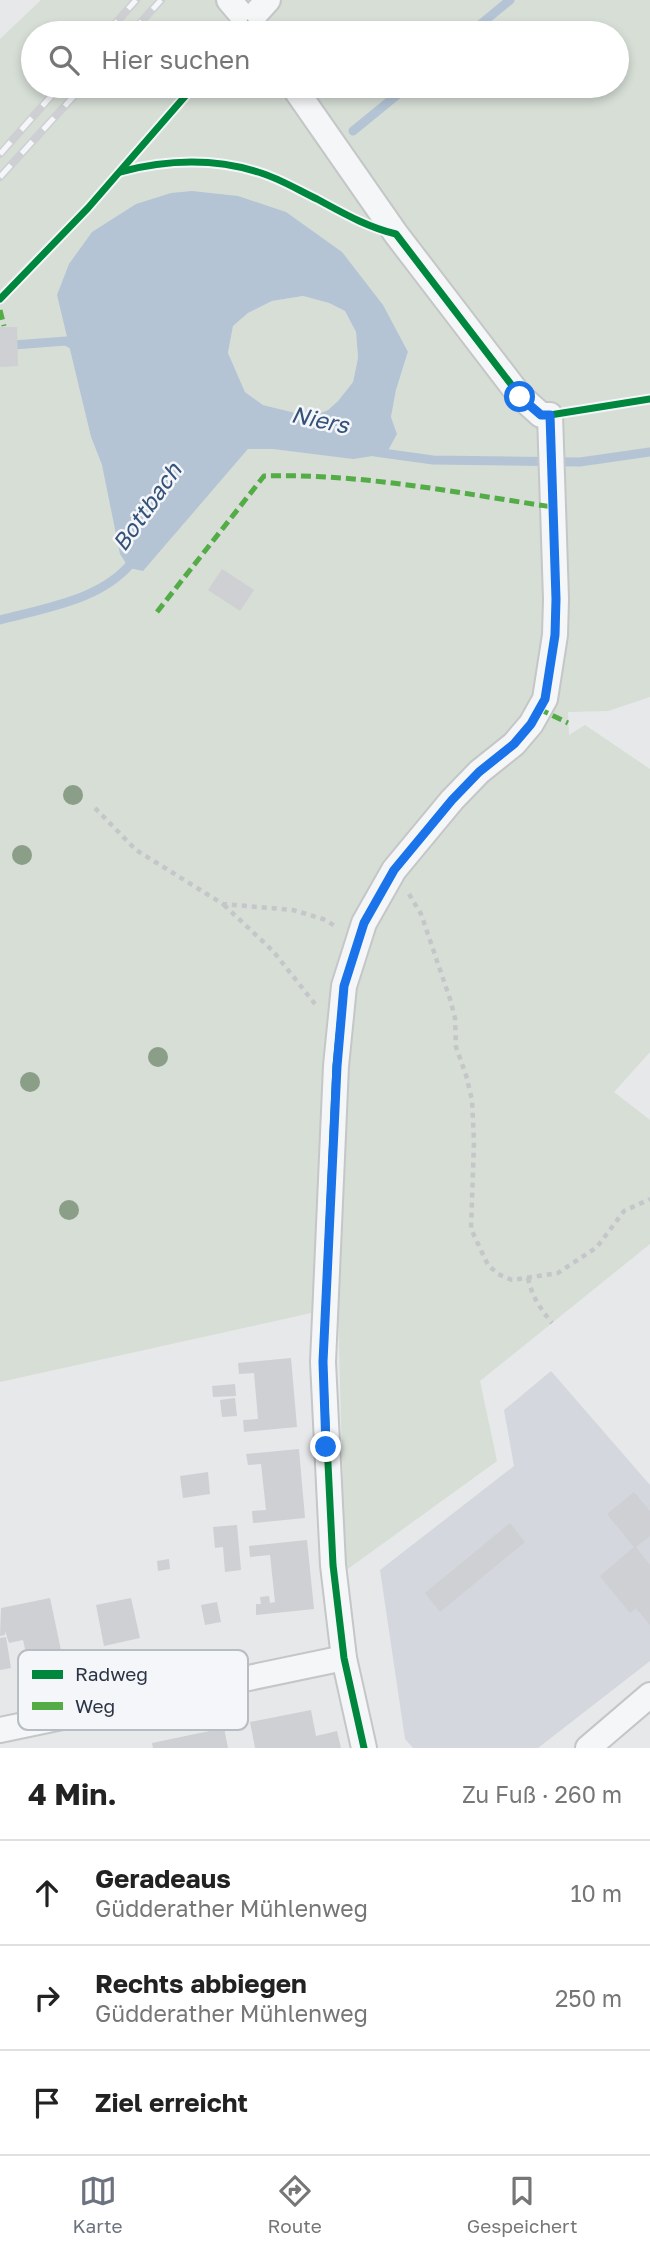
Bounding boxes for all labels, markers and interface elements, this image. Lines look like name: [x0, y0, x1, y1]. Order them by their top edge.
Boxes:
search box: [21, 21, 629, 98]
icon: search: [45, 41, 83, 79]
text: Hier suchen: [101, 44, 250, 75]
route start: [504, 381, 535, 412]
water label: Niers: [289, 399, 352, 439]
water label: Bottbach: [106, 456, 187, 556]
route end: [310, 1431, 341, 1462]
legend: [18, 1650, 248, 1730]
text: Radweg: [75, 1662, 148, 1685]
text: Weg: [75, 1694, 115, 1717]
text: 4 Min.: [28, 1776, 117, 1812]
text: Zu Fuß · 260 m: [462, 1780, 622, 1808]
text: Geradeaus: [95, 1863, 231, 1894]
icon: ahead: [28, 1874, 66, 1912]
text: 10 m: [570, 1879, 622, 1907]
text: Güdderather Mühlenweg: [95, 1894, 368, 1922]
text: Rechts abbiegen: [95, 1968, 307, 1999]
icon: right: [28, 1979, 66, 2017]
text: 250 m: [555, 1984, 622, 2012]
text: Güdderather Mühlenweg: [95, 1999, 368, 2027]
icon: arrive: [28, 2084, 66, 2122]
text: Ziel erreicht: [95, 2087, 248, 2118]
tab: Karte: [72, 2172, 123, 2237]
tab: Route: [268, 2172, 322, 2237]
tab: Gespeichert: [467, 2172, 577, 2237]

